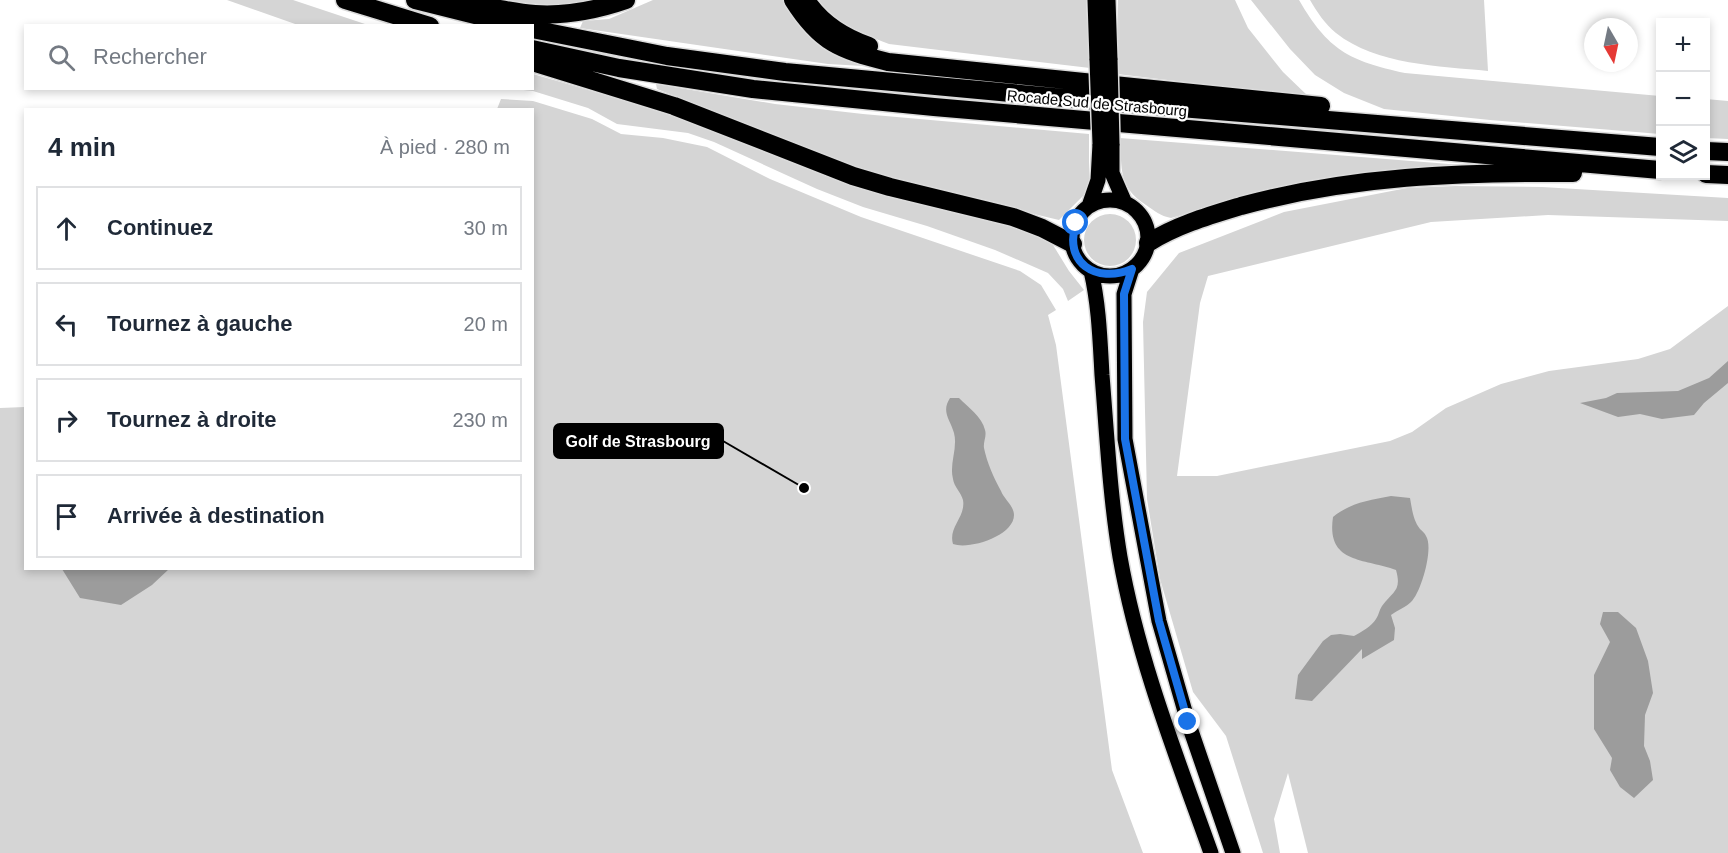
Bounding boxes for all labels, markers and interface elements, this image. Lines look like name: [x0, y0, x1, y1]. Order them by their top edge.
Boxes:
north arrow: [1584, 18, 1638, 72]
map controls: [1656, 18, 1710, 180]
button: +: [1656, 18, 1710, 72]
search box: [24, 24, 534, 90]
icon: search: [45, 41, 78, 74]
text: Rechercher: [93, 44, 207, 69]
button: −: [1656, 72, 1710, 126]
street label: Rocade Sud de Strasbourg: [1006, 87, 1188, 119]
button: layers: [1656, 126, 1710, 180]
text: 4 min: [48, 132, 116, 162]
text: À pied · 280 m: [380, 136, 510, 158]
route start: [1062, 209, 1088, 235]
icon: ahead: [50, 212, 83, 245]
text: Continuez: [107, 215, 213, 240]
text: 30 m: [464, 217, 508, 239]
icon: left: [50, 308, 83, 341]
text: Tournez à gauche: [107, 311, 292, 336]
text: 20 m: [464, 313, 508, 335]
icon: right: [50, 404, 83, 437]
text: Tournez à droite: [107, 407, 277, 432]
text: 230 m: [452, 409, 508, 431]
callout: Golf de Strasbourg: [554, 424, 723, 458]
text: Golf de Strasbourg: [566, 433, 710, 450]
icon: arrive: [50, 500, 83, 533]
text: Arrivée à destination: [107, 503, 325, 528]
route end: [1174, 708, 1200, 734]

